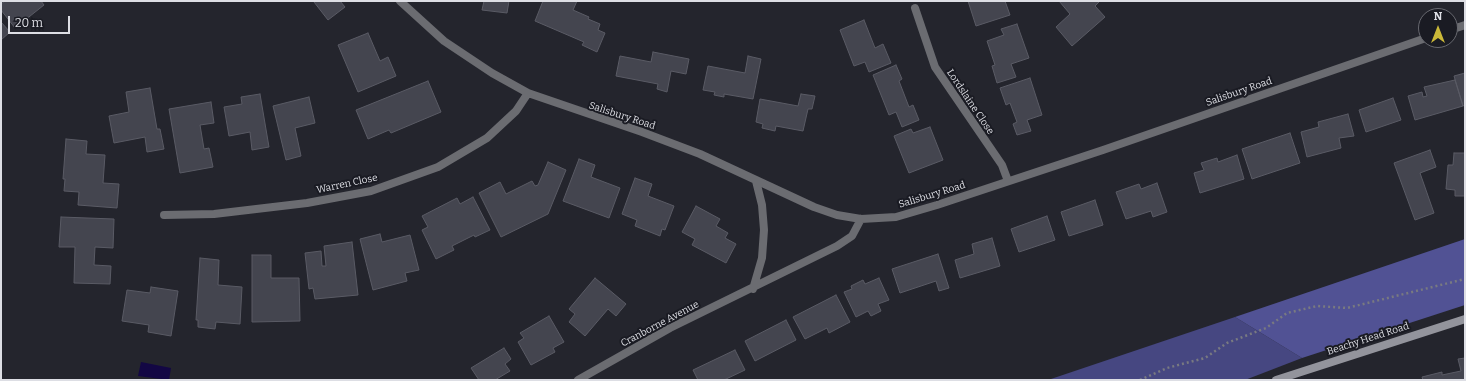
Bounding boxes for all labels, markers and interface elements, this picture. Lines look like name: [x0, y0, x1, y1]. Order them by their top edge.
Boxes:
scale bar: [10, 8, 72, 34]
north arrow: [1418, 8, 1458, 48]
text: N: [1434, 10, 1442, 23]
text: 20 m: [15, 16, 43, 30]
street label: Lordslaine Close: [944, 67, 996, 137]
street label: Salisbury Road: [1204, 75, 1274, 109]
street label: Salisbury Road: [587, 100, 657, 132]
street label: Warren Close: [315, 172, 379, 196]
street label: Salisbury Road: [897, 179, 967, 211]
street label: Cranborne Avenue: [619, 298, 701, 350]
street label: Beachy Head Road: [1325, 320, 1411, 358]

